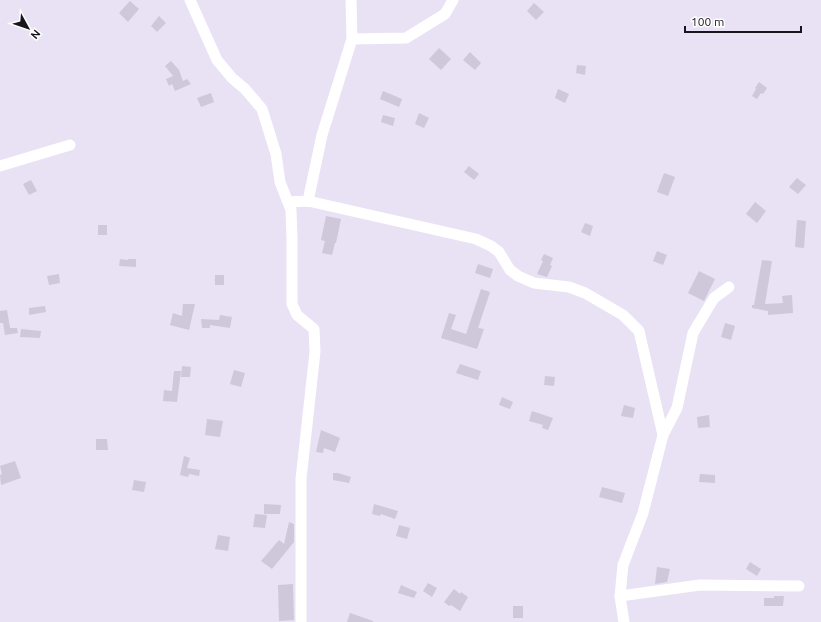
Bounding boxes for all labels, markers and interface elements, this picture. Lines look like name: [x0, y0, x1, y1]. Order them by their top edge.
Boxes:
north arrow: [8, 8, 48, 48]
scale bar: [685, 8, 801, 34]
text: 100 m: [691, 15, 724, 28]
text: N: [28, 27, 43, 41]

